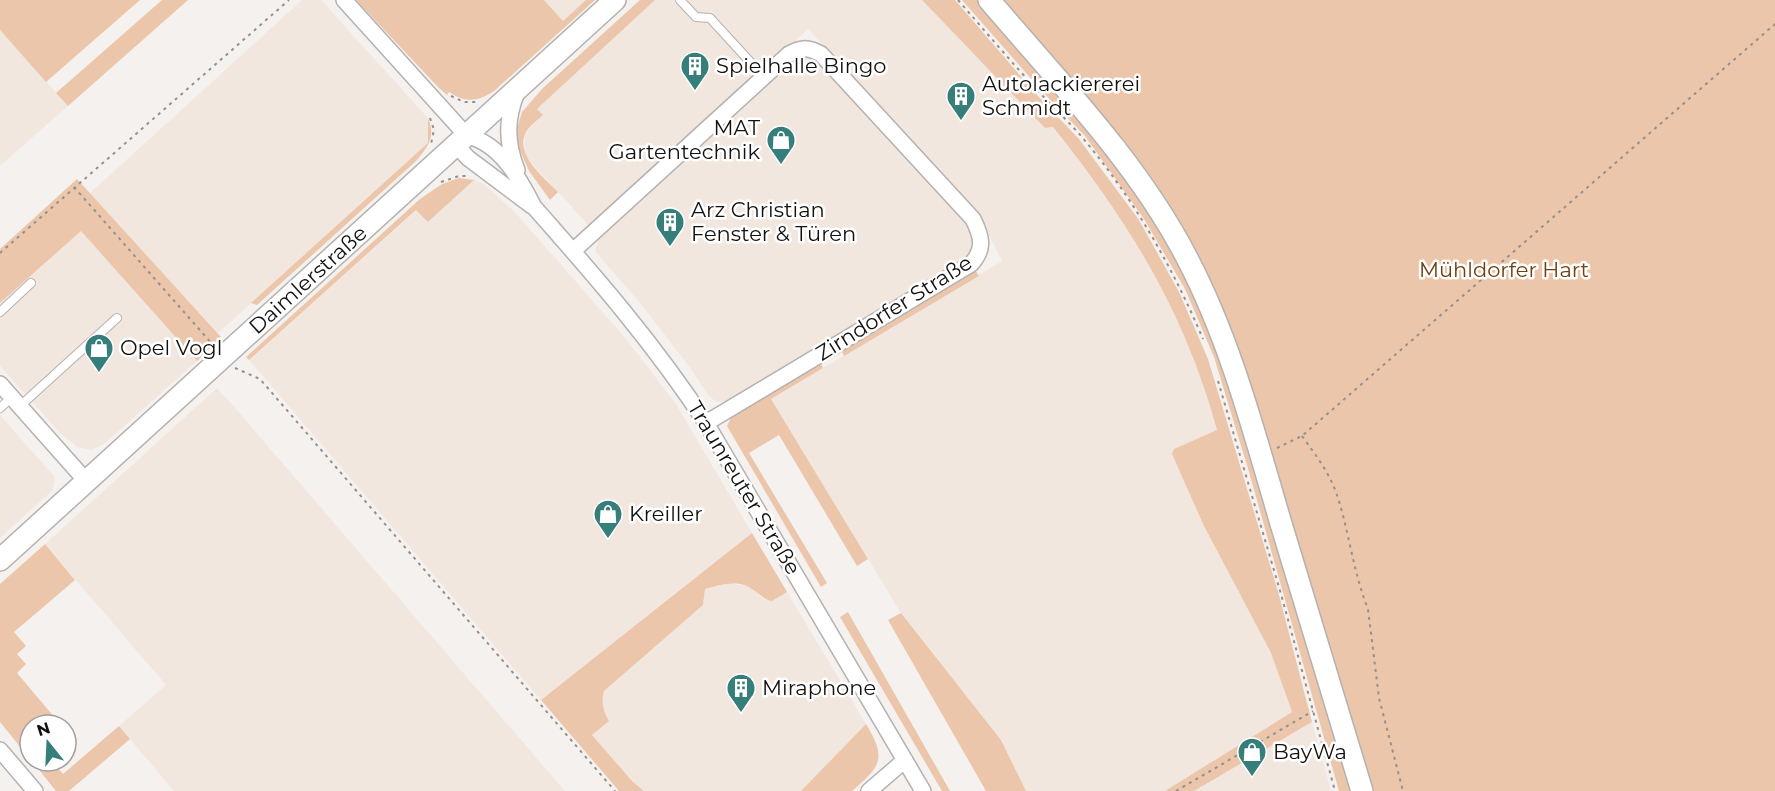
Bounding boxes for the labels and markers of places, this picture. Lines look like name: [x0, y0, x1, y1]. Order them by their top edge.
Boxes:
building icon: Spielhalle Bingo: [679, 50, 711, 92]
place label: Spielhalle Bingo: [716, 53, 886, 78]
place label: Autolackiererei Schmidt: [982, 71, 1140, 120]
building icon: Autolackiererei Schmidt: [945, 80, 977, 122]
place label: MAT Gartentechnik: [609, 115, 760, 164]
shop icon: MAT Gartentechnik: [765, 124, 797, 166]
place label: Arz Christian Fenster & Türen: [691, 197, 856, 246]
building icon: Arz Christian Fenster & Türen: [654, 206, 686, 248]
shop icon: Opel Vogl: [83, 332, 115, 374]
place label: Opel Vogl: [120, 335, 222, 360]
shop icon: Kreiller: [592, 498, 624, 540]
place label: Kreiller: [629, 501, 703, 526]
building icon: Miraphone: [725, 672, 757, 714]
place label: Miraphone: [762, 675, 876, 700]
shop icon: BayWa: [1236, 736, 1268, 778]
place label: BayWa: [1273, 739, 1347, 764]

